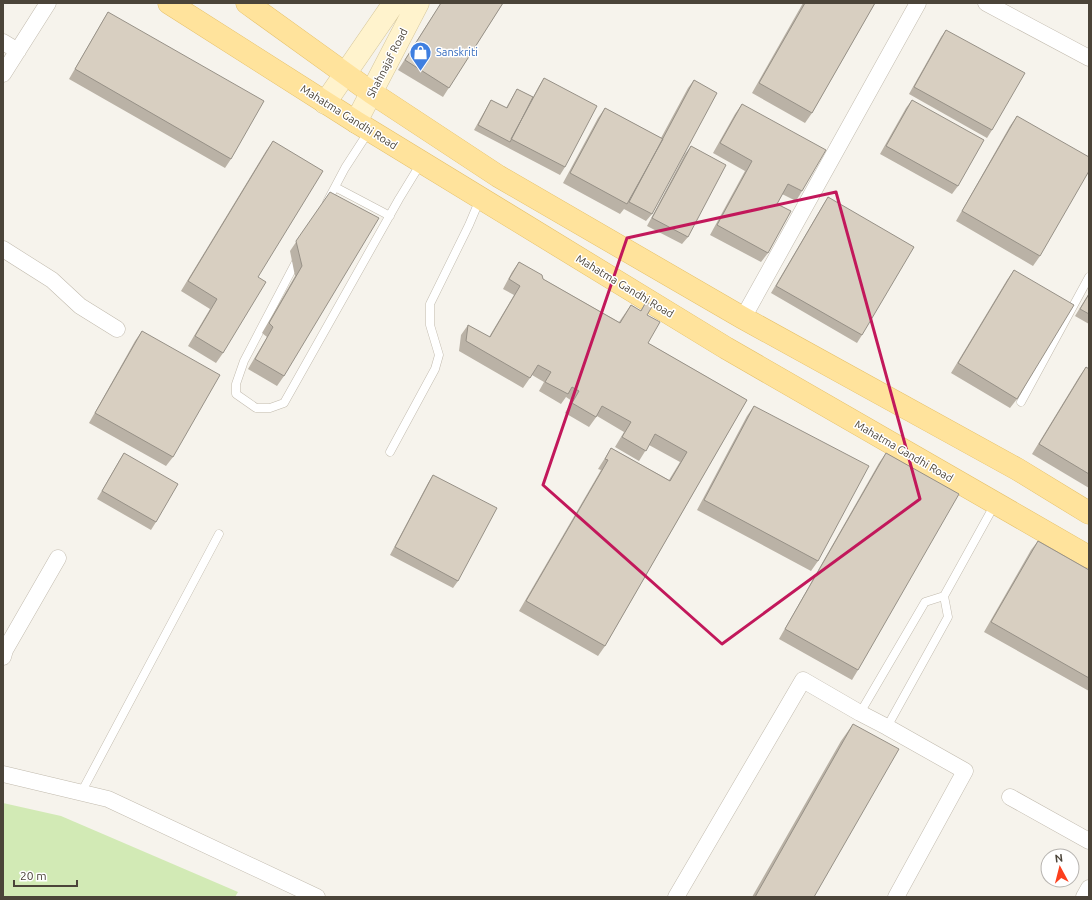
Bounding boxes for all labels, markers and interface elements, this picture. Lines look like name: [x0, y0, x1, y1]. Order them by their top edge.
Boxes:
street label: Shahnajaf Road: [364, 26, 410, 100]
shop icon: Sanskriti: [408, 39, 434, 72]
place label: Sanskriti: [436, 46, 478, 58]
street label: Mahatma Gandhi Road: [298, 82, 400, 152]
street label: Mahatma Gandhi Road: [574, 252, 676, 320]
street label: Mahatma Gandhi Road: [853, 418, 955, 484]
north arrow: [1040, 848, 1080, 888]
text: N: [1054, 852, 1064, 865]
scale bar: [14, 862, 77, 888]
text: 20 m: [20, 869, 47, 882]

